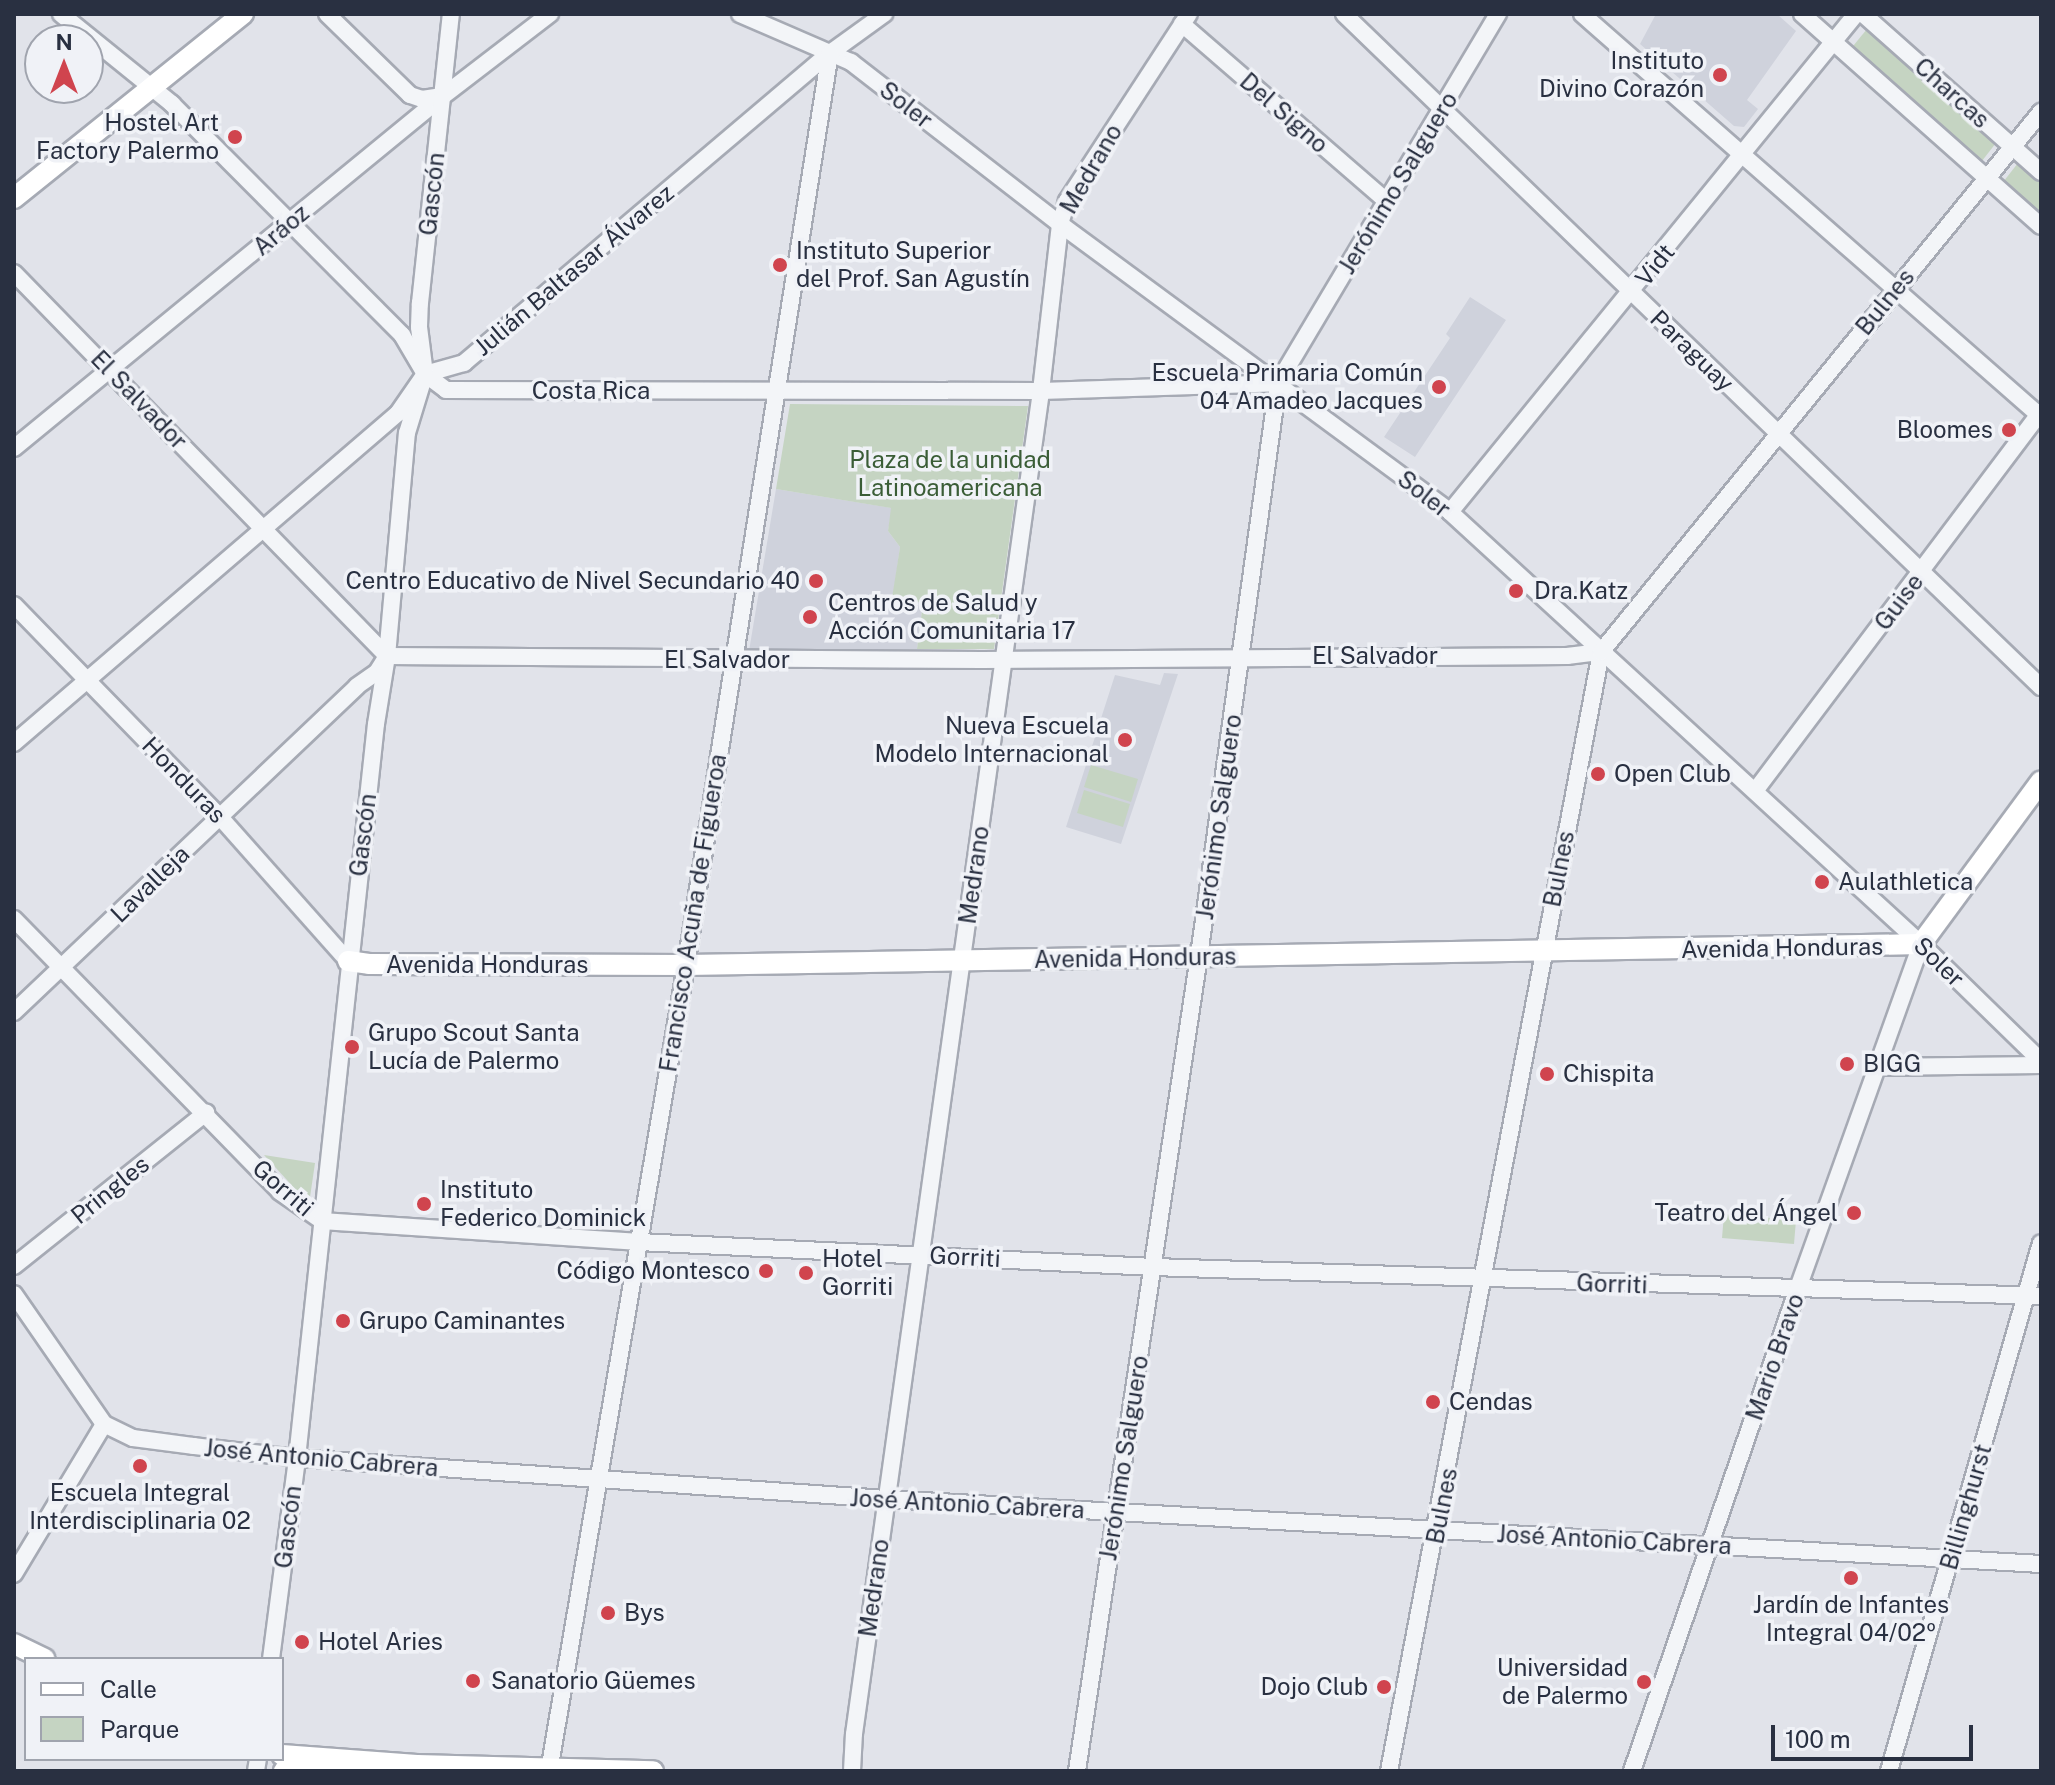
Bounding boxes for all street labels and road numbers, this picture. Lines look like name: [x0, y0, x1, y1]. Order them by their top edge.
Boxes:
street label: Charcas: [1909, 52, 1995, 134]
street label: Del Signo: [1234, 67, 1334, 159]
street label: Soler: [874, 75, 938, 135]
street label: Jerónimo Salguero: [1332, 87, 1464, 279]
street label: Medrano: [1054, 119, 1128, 219]
street label: Gascón: [413, 151, 451, 237]
street label: Julián Baltasar Álvarez: [469, 178, 679, 362]
street label: Aráoz: [247, 198, 315, 262]
street label: Vidt: [1629, 238, 1681, 292]
street label: Bulnes: [1850, 263, 1920, 341]
street label: Paraguay: [1644, 304, 1740, 398]
street label: El Salvador: [85, 345, 193, 455]
street label: Costa Rica: [532, 377, 650, 405]
street label: Soler: [1392, 464, 1456, 524]
street label: Guise: [1868, 568, 1930, 636]
street label: El Salvador: [1312, 642, 1438, 670]
street label: El Salvador: [664, 646, 790, 674]
street label: Jerónimo Salguero: [1190, 712, 1248, 922]
street label: Honduras: [136, 731, 232, 829]
street label: Francisco Acuña de Figueroa: [654, 752, 732, 1074]
street label: Gascón: [344, 792, 382, 878]
street label: Medrano: [953, 824, 995, 926]
street label: Bulnes: [1538, 829, 1580, 909]
street label: Lavalleja: [105, 840, 195, 928]
street label: Soler: [1908, 931, 1970, 993]
street label: Avenida Honduras: [1680, 932, 1884, 964]
street label: Avenida Honduras: [1033, 942, 1237, 974]
street label: Avenida Honduras: [386, 951, 588, 979]
street label: Pringles: [65, 1150, 155, 1230]
street label: Gorriti: [247, 1154, 319, 1222]
street label: Gorriti: [929, 1241, 1001, 1273]
street label: Gorriti: [1576, 1268, 1648, 1300]
street label: Mario Bravo: [1740, 1290, 1810, 1424]
street label: Jerónimo Salguero: [1094, 1353, 1154, 1563]
street label: José Antonio Cabrera: [202, 1433, 440, 1483]
street label: Billinghurst: [1934, 1441, 1998, 1573]
street label: Bulnes: [1421, 1466, 1463, 1546]
street label: José Antonio Cabrera: [849, 1483, 1085, 1525]
street label: Gascón: [269, 1484, 307, 1570]
street label: José Antonio Cabrera: [1496, 1519, 1732, 1561]
street label: Medrano: [853, 1537, 895, 1639]

